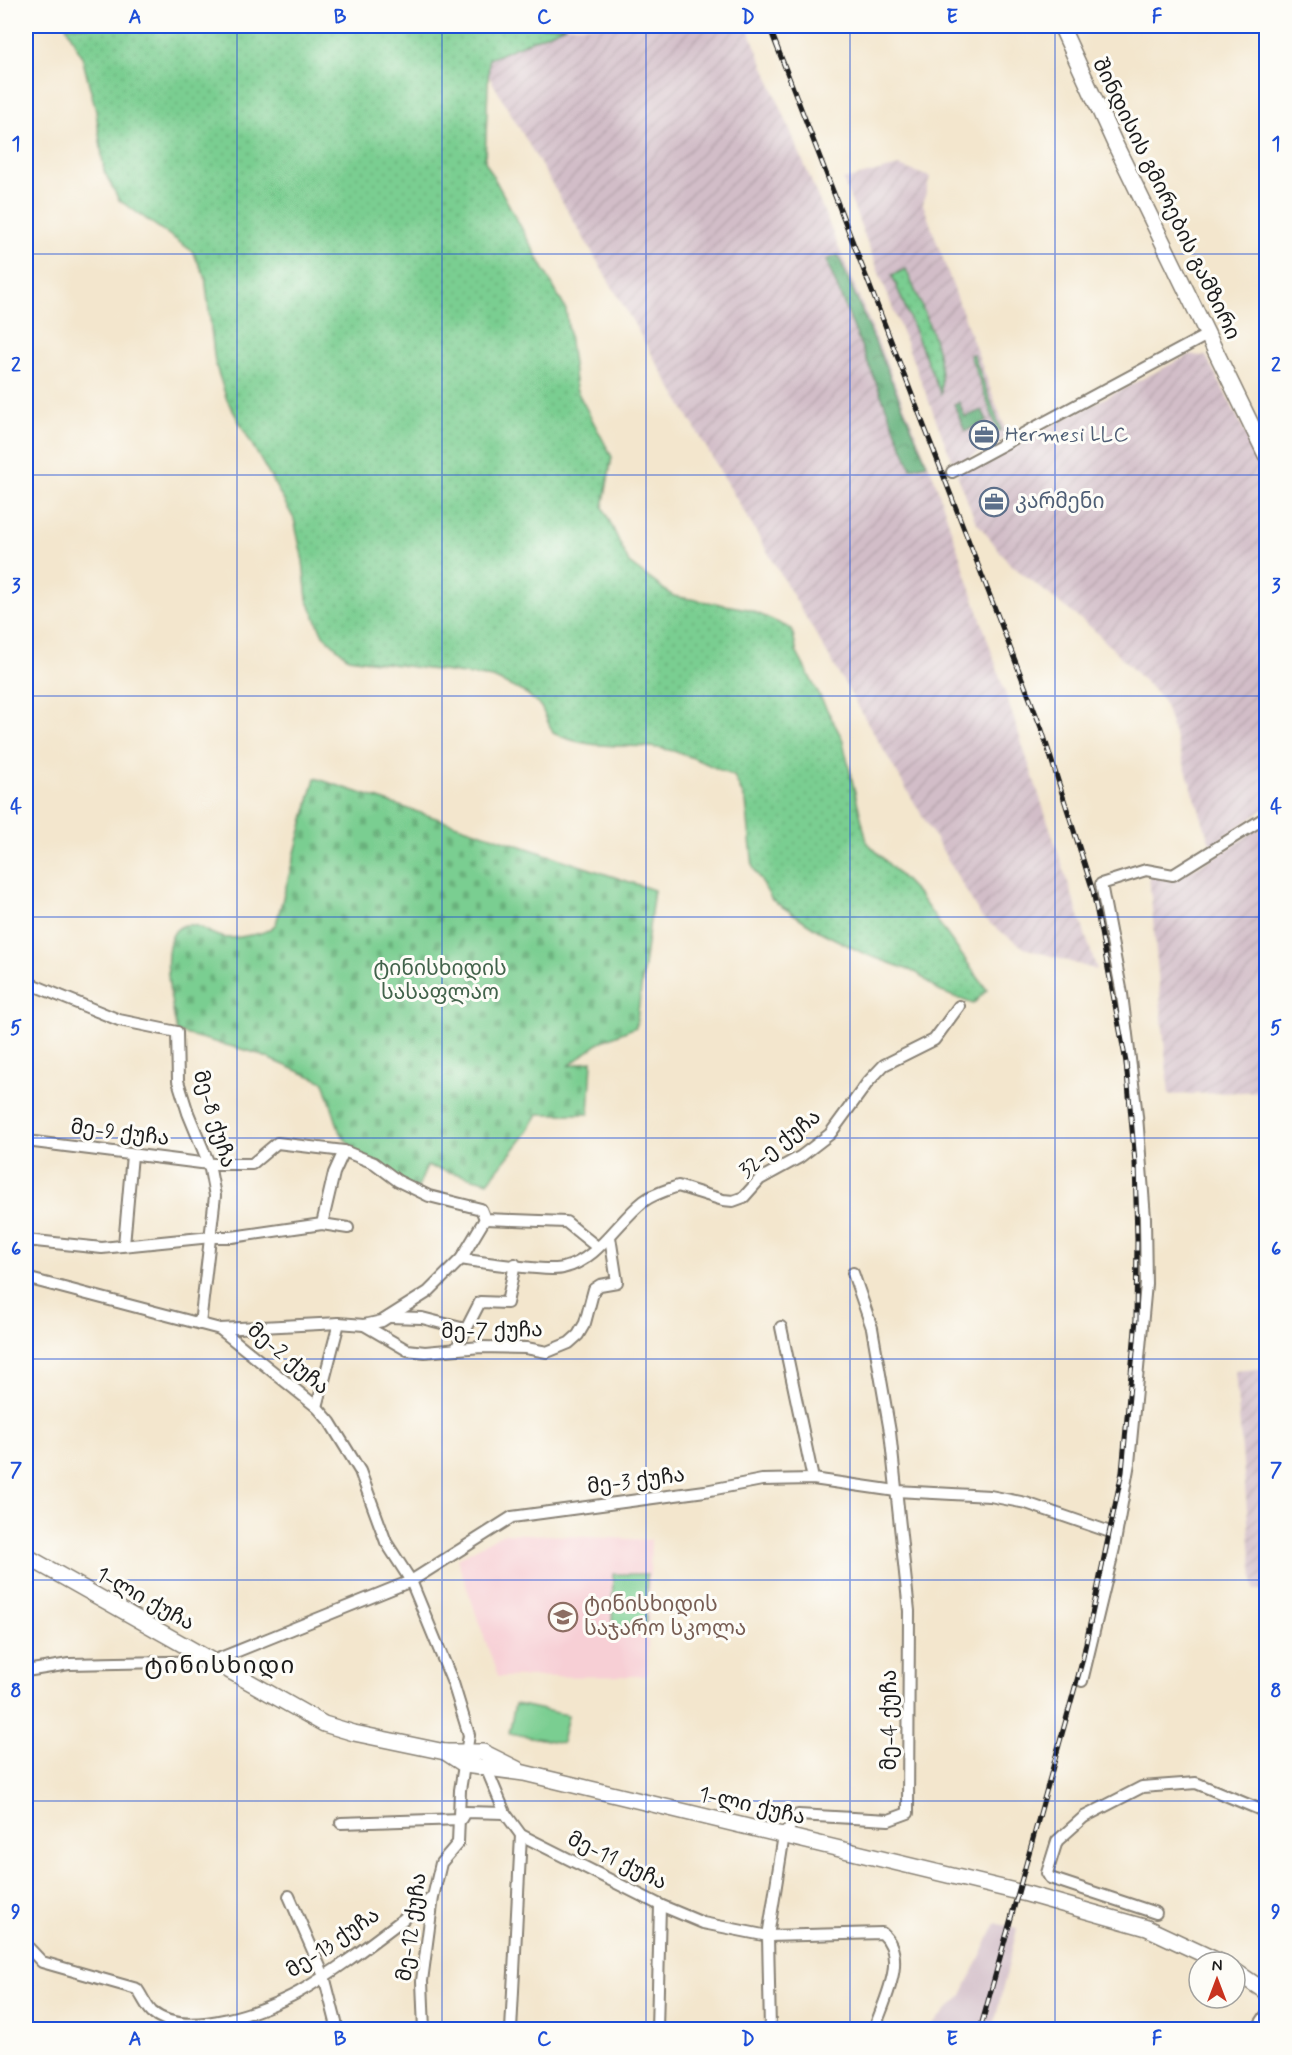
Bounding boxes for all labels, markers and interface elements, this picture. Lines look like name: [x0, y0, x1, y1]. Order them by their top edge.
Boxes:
text: A: [128, 4, 142, 31]
text: B: [334, 4, 347, 31]
text: C: [537, 4, 552, 31]
text: D: [741, 4, 755, 31]
text: E: [946, 4, 958, 31]
text: F: [1152, 4, 1163, 31]
street label: შინდისის გმირების გამზირი: [1085, 53, 1247, 345]
text: 1: [12, 131, 20, 158]
text: 1: [1272, 131, 1280, 158]
text: 2: [11, 352, 21, 379]
text: 2: [1271, 352, 1281, 379]
office icon: Hermesi LLC: [968, 419, 1000, 451]
place label: Hermesi LLC: [1005, 421, 1128, 449]
office icon: კარმენი: [978, 486, 1010, 518]
place label: კარმენი: [1015, 488, 1104, 516]
text: 3: [11, 573, 21, 600]
text: 3: [1271, 573, 1281, 600]
text: 4: [10, 794, 22, 821]
text: 4: [1270, 794, 1282, 821]
park label: ტინისხიდის სასაფლაო: [373, 955, 507, 1007]
text: 5: [10, 1015, 22, 1042]
text: 5: [1270, 1015, 1282, 1042]
street label: მე-8 ქუჩა: [186, 1067, 242, 1171]
street label: 32-ე ქუჩა: [733, 1103, 827, 1185]
street label: მე-9 ქუჩა: [69, 1113, 171, 1153]
text: 6: [11, 1236, 21, 1263]
text: 6: [1271, 1236, 1281, 1263]
street label: მე-2 ქუჩა: [241, 1316, 335, 1402]
street label: მე-7 ქუჩა: [441, 1316, 543, 1346]
text: 7: [10, 1457, 22, 1484]
text: 7: [1270, 1457, 1282, 1484]
street label: მე-3 ქუჩა: [586, 1461, 686, 1501]
street label: 1-ლი ქუჩა: [91, 1560, 199, 1638]
place label: ტინისხიდის საჯარო სკოლა: [584, 1591, 746, 1643]
school or university icon: ტინისხიდის საჯარო სკოლა: [547, 1601, 579, 1633]
district label: ტინისხიდი: [144, 1651, 296, 1682]
street label: მე-4 ქუჩა: [876, 1670, 904, 1771]
text: 8: [10, 1678, 22, 1705]
text: 8: [1270, 1678, 1282, 1705]
street label: 1-ლი ქუჩა: [696, 1780, 808, 1832]
street label: მე-11 ქუჩა: [563, 1825, 671, 1897]
street label: მე-12 ქუჩა: [391, 1871, 433, 1983]
text: 9: [11, 1899, 21, 1926]
text: 9: [1271, 1899, 1281, 1926]
street label: მე-13 ქუჩა: [281, 1901, 385, 1985]
north arrow: [1187, 1950, 1247, 2010]
text: N: [1212, 1956, 1222, 1977]
text: A: [128, 2026, 142, 2053]
text: B: [334, 2026, 347, 2053]
text: C: [537, 2026, 552, 2053]
text: D: [741, 2026, 755, 2053]
text: E: [946, 2026, 958, 2053]
text: F: [1152, 2026, 1163, 2053]

